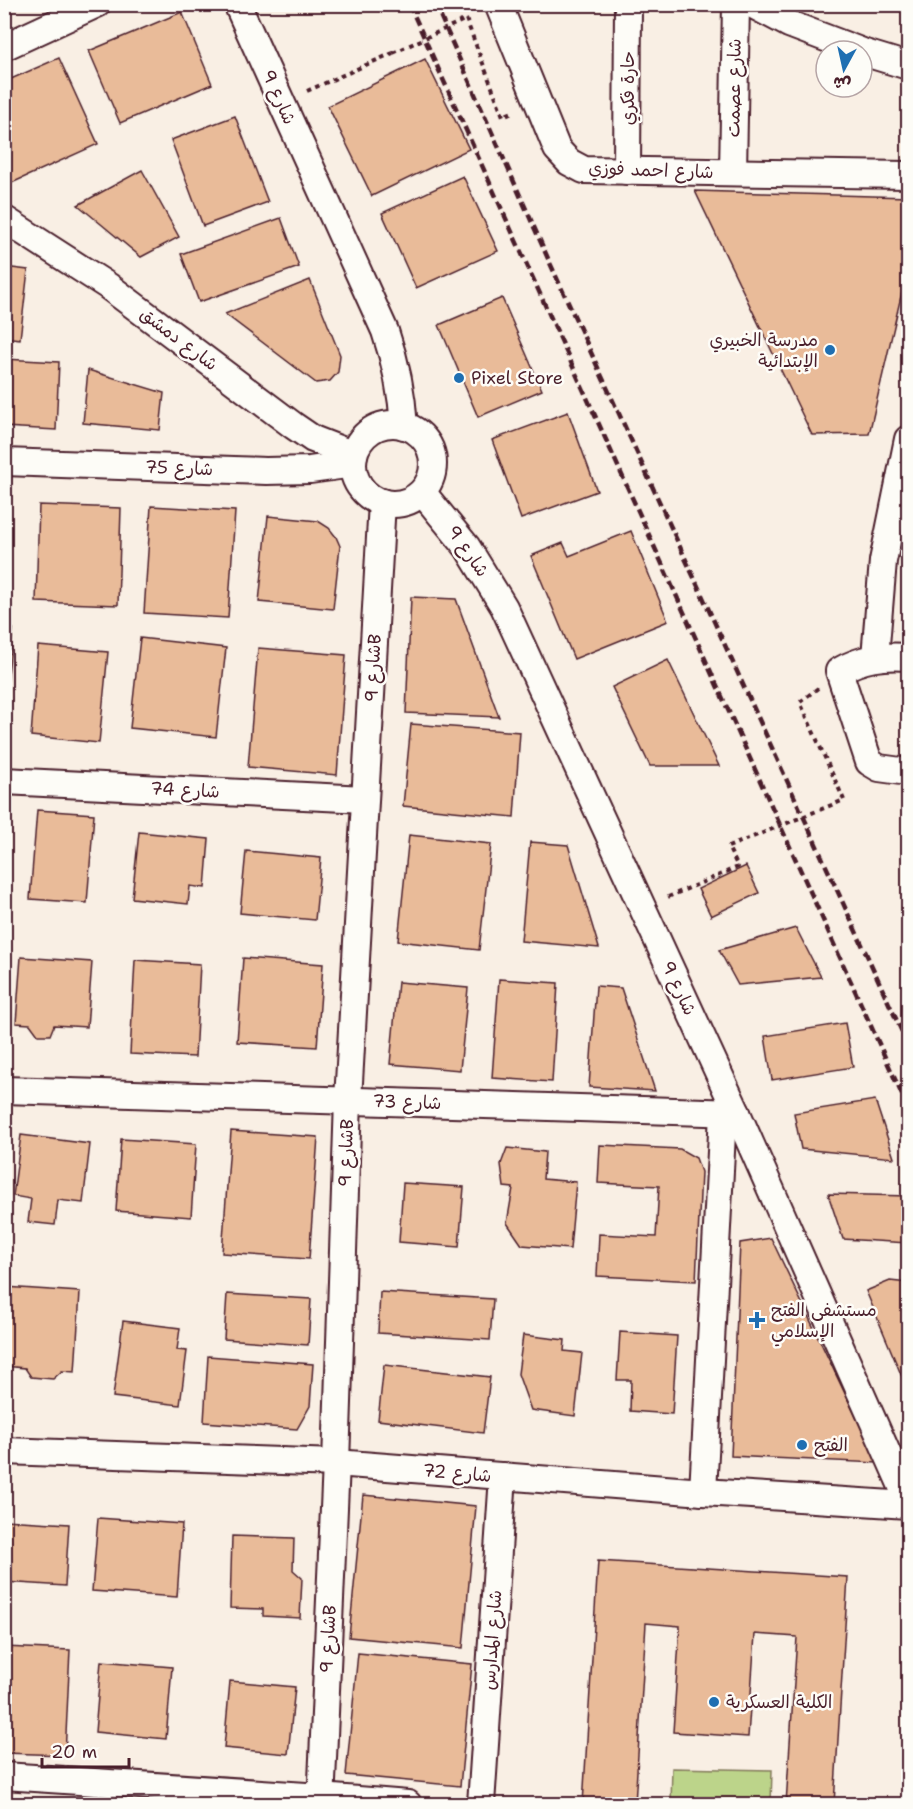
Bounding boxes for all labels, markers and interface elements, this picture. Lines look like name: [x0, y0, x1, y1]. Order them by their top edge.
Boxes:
street label: شارع عصمت: [721, 38, 747, 138]
north arrow: [814, 39, 874, 99]
street label: حارة فكري: [616, 51, 641, 125]
street label: شارع 9: [256, 66, 302, 128]
text: ش: [832, 72, 852, 95]
street label: شارع احمد فوزي: [588, 156, 714, 185]
street label: شارع دمشق: [135, 302, 223, 376]
place label: مدرسة الخبيري الإبتدائية: [709, 328, 818, 373]
marker: مدرسة الخبيري الإبتدائية: [823, 343, 837, 357]
place label: Pixel Store: [471, 366, 563, 390]
marker: Pixel Store: [452, 371, 466, 385]
street label: شارع 75: [145, 455, 213, 481]
street label: شارع 9: [442, 520, 494, 582]
street label: شارع 9B: [359, 633, 387, 703]
street label: شارع 74: [150, 776, 220, 804]
street label: شارع 9: [656, 957, 702, 1019]
street label: شارع 73: [372, 1089, 442, 1115]
street label: شارع 9B: [333, 1118, 359, 1188]
place label: مستشفى الفتح الإسلامي: [771, 1298, 877, 1347]
marker: مستشفى الفتح الإسلامي: [748, 1311, 766, 1329]
place label: الفتح: [814, 1433, 848, 1457]
marker: الفتح: [795, 1438, 809, 1452]
street label: شارع 72: [422, 1458, 492, 1488]
street label: شارع المدارس: [477, 1589, 507, 1691]
street label: شارع 9B: [314, 1604, 342, 1674]
place label: الكلية العسكرية: [726, 1690, 833, 1714]
marker: الكلية العسكرية: [707, 1695, 721, 1709]
scale bar: [42, 1731, 129, 1769]
text: 20 m: [51, 1740, 97, 1764]

